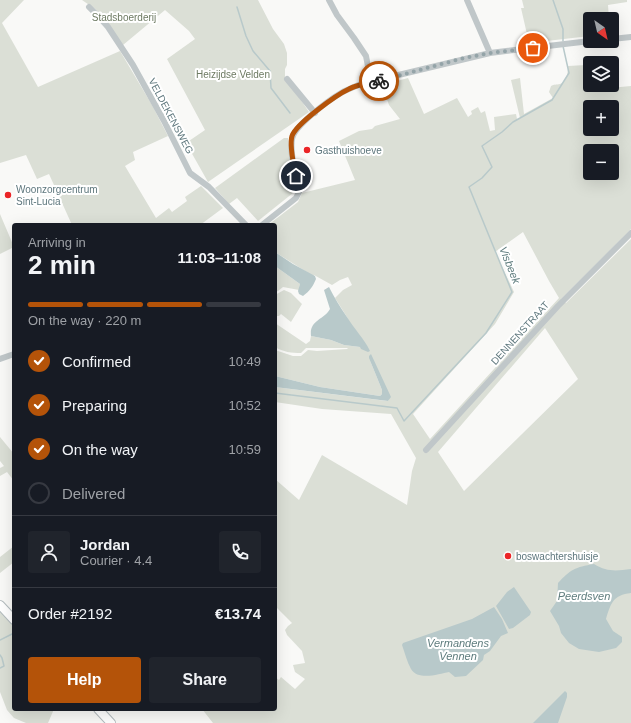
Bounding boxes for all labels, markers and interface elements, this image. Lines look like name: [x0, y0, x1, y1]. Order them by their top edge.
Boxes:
park label: Stadsboerderij: [92, 12, 156, 23]
north arrow: [583, 12, 619, 48]
map controls: [583, 12, 619, 180]
pin: [516, 31, 550, 65]
icon: bag: [522, 37, 544, 59]
button: layers: [583, 56, 619, 92]
courier: [359, 61, 399, 101]
park label: Heizijdse Velden: [196, 69, 270, 80]
icon: bike: [368, 70, 390, 92]
street label: VELDEKENSWEG: [146, 76, 196, 156]
button: +: [583, 100, 619, 136]
button: −: [583, 144, 619, 180]
marker: Gasthuishoeve: [302, 145, 312, 155]
place label: Gasthuishoeve: [315, 145, 382, 156]
pin: [279, 159, 313, 193]
icon: home: [285, 165, 307, 187]
place label: Woonzorgcentrum Sint-Lucia: [16, 184, 98, 207]
marker: Woonzorgcentrum Sint-Lucia: [3, 190, 13, 200]
text: Arriving in: [28, 235, 86, 250]
water label: Visbeek: [497, 245, 523, 286]
text: 11:03–11:08: [178, 249, 261, 266]
text: 2 min: [28, 250, 96, 280]
street label: DENNENSTRAAT: [489, 299, 551, 367]
text: On the way · 220 m: [28, 313, 141, 328]
icon: check: [28, 350, 50, 372]
text: Confirmed: [62, 353, 131, 370]
text: 10:49: [228, 354, 261, 369]
icon: check: [28, 394, 50, 416]
text: Preparing: [62, 397, 127, 414]
text: 10:52: [228, 398, 261, 413]
icon: check: [28, 438, 50, 460]
text: On the way: [62, 441, 138, 458]
text: 10:59: [228, 442, 261, 457]
text: Delivered: [62, 485, 125, 502]
button: person: [28, 531, 70, 573]
button: phone: [219, 531, 261, 573]
text: Jordan: [80, 536, 130, 553]
marker: boswachtershuisje: [503, 551, 513, 561]
place label: boswachtershuisje: [516, 551, 599, 562]
text: Courier · 4.4: [80, 553, 152, 568]
water label: Peerdsven: [558, 590, 610, 602]
text: Order #2192: [28, 605, 112, 622]
text: €13.74: [215, 605, 261, 622]
water label: Vermandens Vennen: [427, 637, 489, 662]
button: Help: [28, 657, 141, 703]
button: Share: [149, 657, 261, 703]

